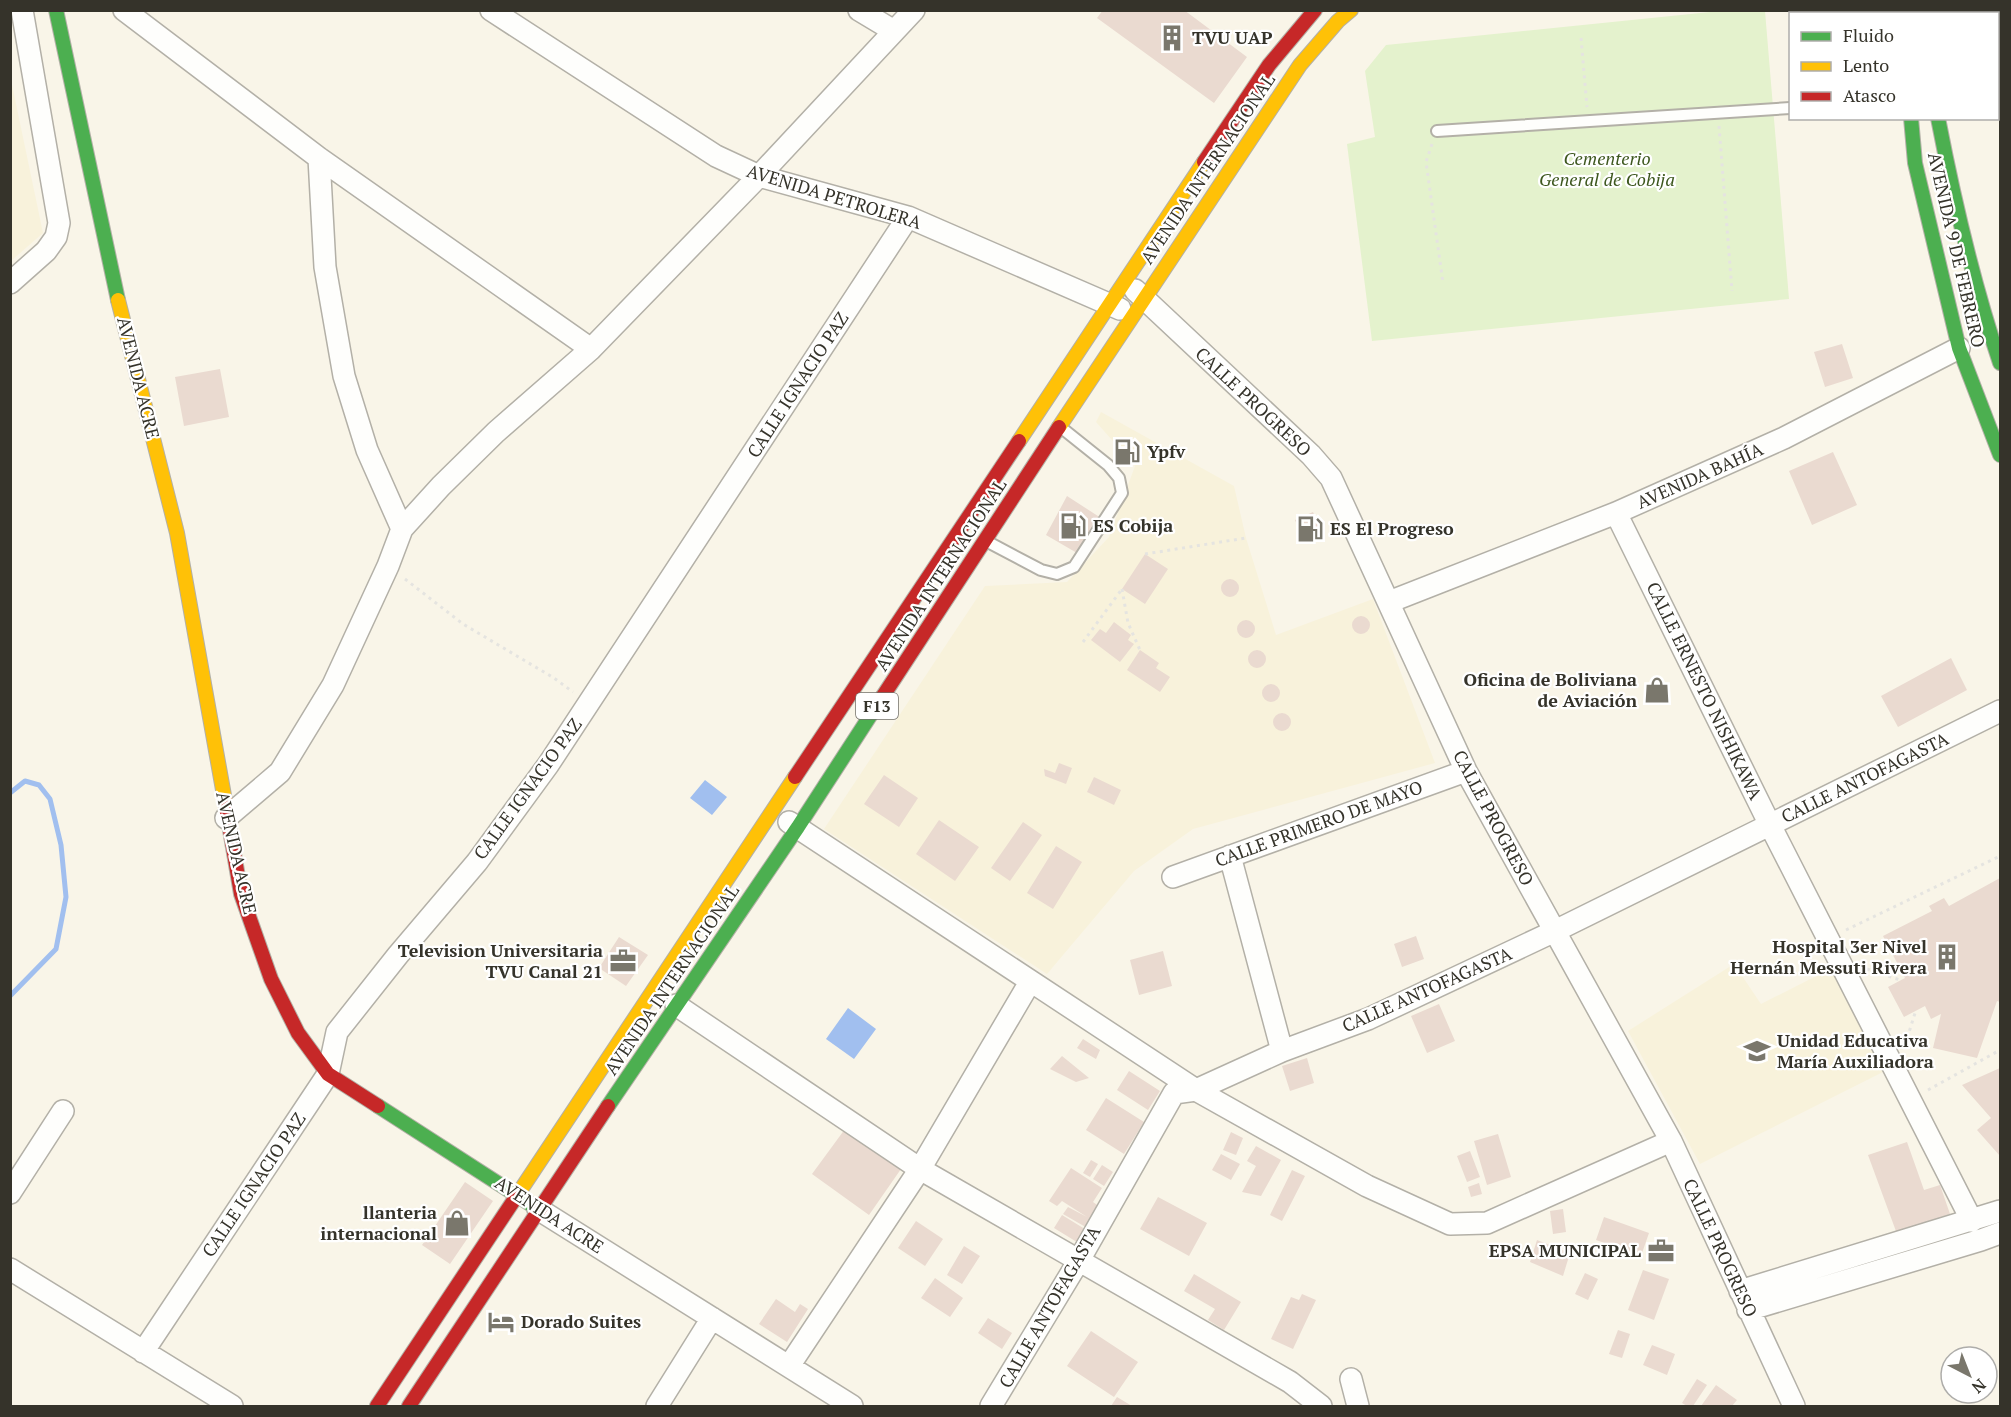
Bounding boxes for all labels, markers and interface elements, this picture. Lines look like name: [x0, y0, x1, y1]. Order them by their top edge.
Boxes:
legend: [1789, 12, 1999, 120]
building icon: TVU UAP: [1157, 23, 1187, 53]
text: Fluido: [1843, 23, 1894, 47]
place label: TVU UAP: [1192, 25, 1273, 49]
text: Lento: [1843, 53, 1889, 77]
street label: AVENIDA INTERNACIONAL: [1134, 69, 1280, 268]
text: Atasco: [1843, 83, 1896, 107]
park label: Cementerio General de Cobija: [1539, 146, 1675, 191]
street label: AVENIDA 9 DE FEBRERO: [1923, 150, 1991, 350]
street label: AVENIDA PETROLERA: [744, 158, 925, 234]
street label: CALLE IGNACIO PAZ: [741, 307, 853, 462]
street label: AVENIDA ACRE: [112, 314, 166, 441]
street label: CALLE PROGRESO: [1191, 341, 1317, 461]
street label: AVENIDA BAHÍA: [1633, 436, 1767, 514]
fuel station icon: Ypfv: [1112, 437, 1142, 467]
place label: Ypfv: [1147, 439, 1186, 463]
street label: AVENIDA INTERNACIONAL: [869, 474, 1011, 675]
fuel station icon: ES Cobija: [1058, 511, 1088, 541]
place label: ES Cobija: [1093, 513, 1173, 537]
fuel station icon: ES El Progreso: [1295, 514, 1325, 544]
place label: ES El Progreso: [1330, 516, 1454, 540]
street label: CALLE ERNESTO NISHIKAWA: [1642, 578, 1769, 804]
place label: Oficina de Boliviana de Aviación: [1463, 667, 1637, 712]
shop icon: Oficina de Boliviana de Aviación: [1642, 675, 1672, 705]
road number: F13: [856, 693, 898, 719]
street label: CALLE IGNACIO PAZ: [468, 713, 587, 864]
street label: CALLE ANTOFAGASTA: [1777, 726, 1953, 828]
street label: CALLE PROGRESO: [1448, 746, 1540, 890]
street label: CALLE PRIMERO DE MAYO: [1212, 774, 1426, 872]
street label: AVENIDA ACRE: [211, 789, 263, 917]
street label: AVENIDA INTERNACIONAL: [598, 880, 744, 1079]
place label: Hospital 3er Nivel Hernán Messuti Rivera: [1730, 934, 1927, 979]
place label: Television Universitaria TVU Canal 21: [398, 938, 603, 983]
street label: CALLE ANTOFAGASTA: [1338, 941, 1516, 1037]
building icon: Hospital 3er Nivel Hernán Messuti Rivera: [1932, 942, 1962, 972]
office icon: Television Universitaria TVU Canal 21: [608, 946, 638, 976]
place label: Unidad Educativa María Auxiliadora: [1777, 1028, 1934, 1073]
school or university icon: Unidad Educativa María Auxiliadora: [1742, 1036, 1772, 1066]
street label: CALLE IGNACIO PAZ: [196, 1108, 310, 1261]
street label: AVENIDA ACRE: [490, 1170, 609, 1258]
street label: CALLE PROGRESO: [1678, 1174, 1764, 1321]
place label: llanteria internacional: [320, 1200, 437, 1245]
shop icon: llanteria internacional: [442, 1208, 472, 1238]
street label: CALLE ANTOFAGASTA: [993, 1221, 1106, 1392]
office icon: EPSA MUNICIPAL: [1646, 1236, 1676, 1266]
place label: EPSA MUNICIPAL: [1489, 1238, 1641, 1262]
hotel icon: Dorado Suites: [486, 1307, 516, 1337]
place label: Dorado Suites: [521, 1309, 641, 1333]
north arrow: [1939, 1345, 1999, 1405]
text: N: [1967, 1374, 1991, 1398]

